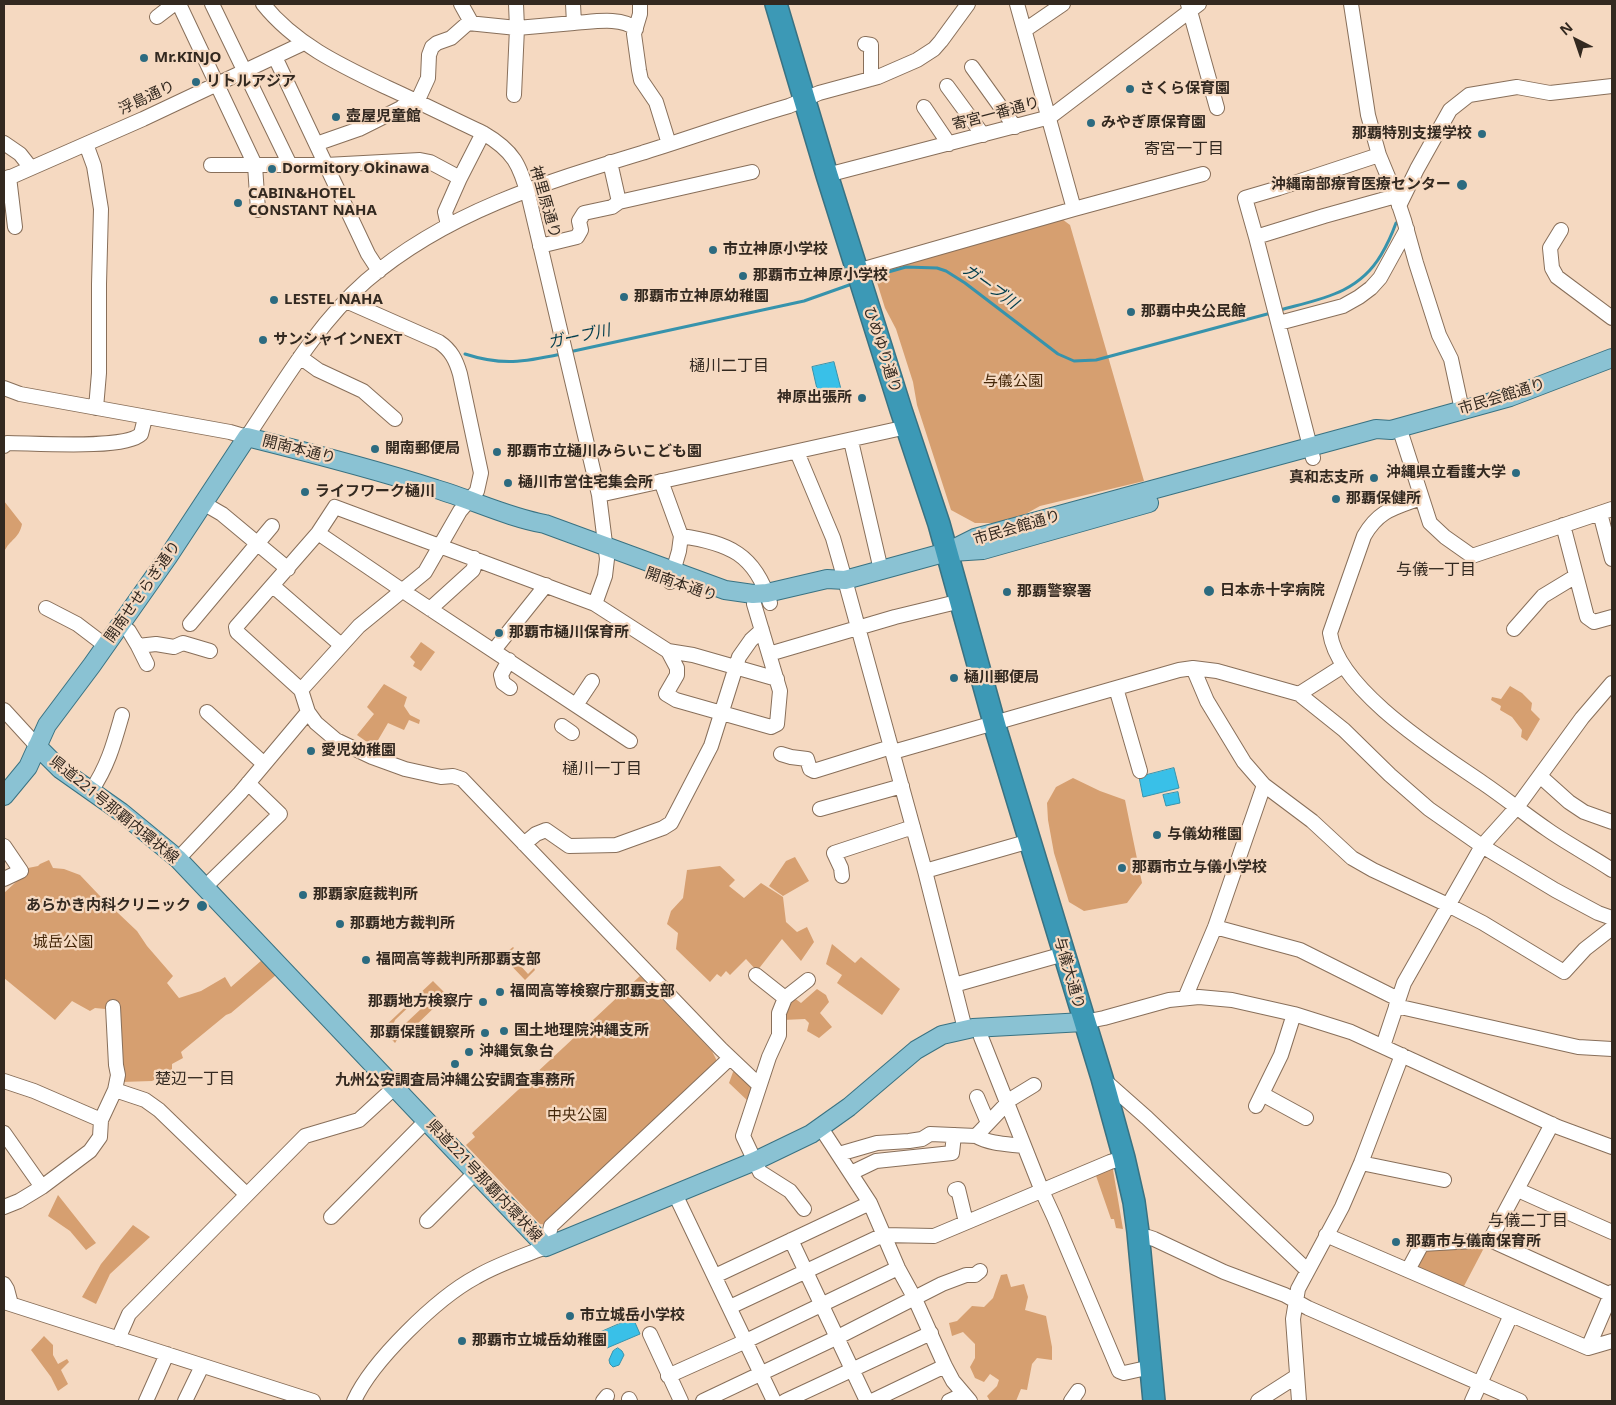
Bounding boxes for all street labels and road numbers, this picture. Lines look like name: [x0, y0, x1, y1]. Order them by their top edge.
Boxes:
street label: 浮島通り: [116, 77, 178, 119]
street label: 寄宮一番通り: [950, 94, 1042, 134]
street label: 神里原通り: [526, 163, 564, 241]
street label: ひめゆり通り: [860, 304, 904, 396]
street label: 市民会館通り: [1456, 375, 1548, 419]
street label: 開南本通り: [260, 432, 338, 468]
street label: 市民会館通り: [971, 507, 1063, 549]
street label: 開南せせらぎ通り: [101, 538, 185, 646]
street label: 開南本通り: [643, 564, 719, 606]
street label: 県道221号那覇内環状線: [46, 752, 182, 868]
street label: 与儀大通り: [1050, 934, 1088, 1012]
street label: 県道221号那覇内環状線: [423, 1116, 545, 1246]

